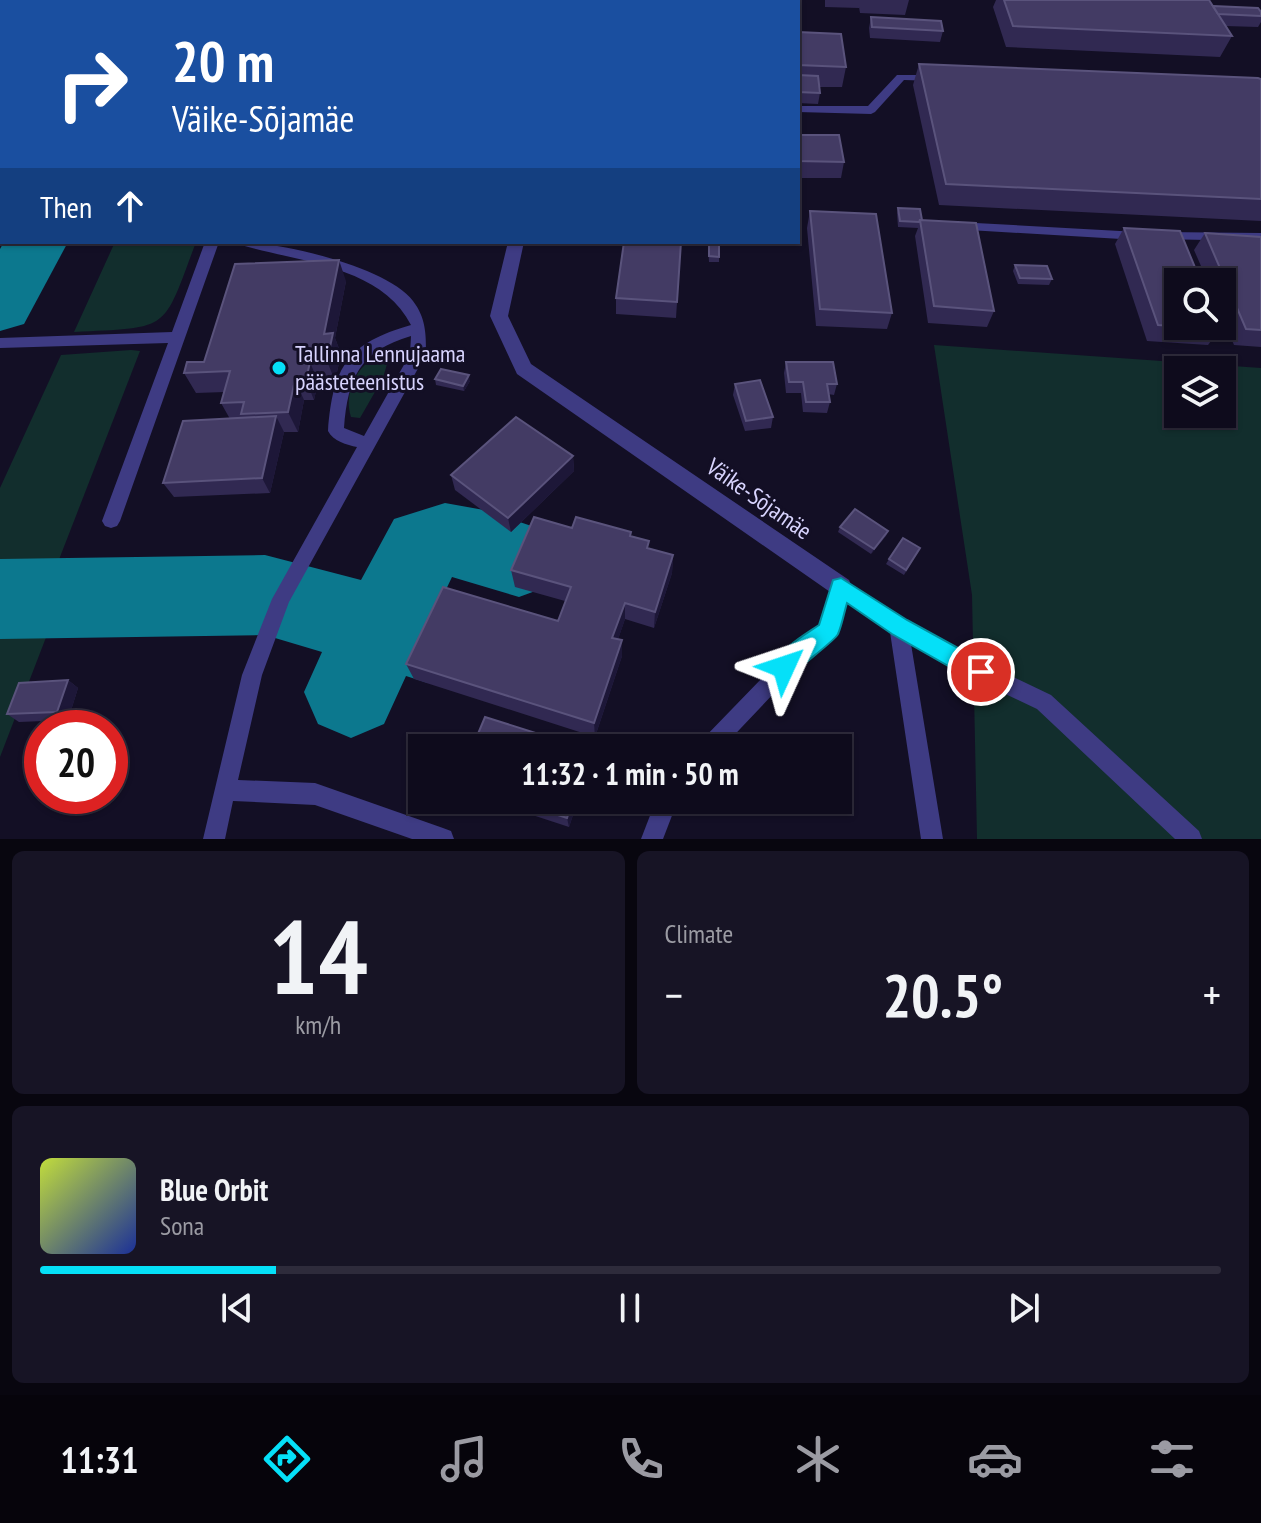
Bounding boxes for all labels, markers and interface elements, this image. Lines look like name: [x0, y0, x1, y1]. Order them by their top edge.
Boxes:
text: 20 m: [172, 25, 274, 97]
icon: right: [40, 32, 144, 136]
text: Väike-Sõjamäe: [172, 95, 354, 142]
icon: ahead: [108, 184, 152, 228]
text: Then: [40, 187, 92, 226]
map controls: [1164, 268, 1236, 428]
button: search: [1164, 268, 1236, 340]
place label: Tallinna Lennujaama päästeteenistus: [295, 338, 465, 397]
button: layers: [1164, 356, 1236, 428]
marker: Tallinna Lennujaama päästeteenistus: [270, 359, 288, 377]
street label: Väike-Sõjamäe: [700, 450, 818, 546]
position arrow: [742, 625, 826, 709]
pin: [947, 638, 1015, 706]
icon: arrive: [959, 650, 1003, 694]
speed limit sign: 20: [24, 710, 128, 814]
text: 11:32 · 1 min · 50 m: [521, 754, 739, 793]
text: 14: [269, 888, 368, 1023]
text: Climate: [665, 917, 733, 950]
text: 20.5°: [882, 956, 1003, 1034]
text: −: [665, 966, 683, 1023]
text: +: [1203, 966, 1221, 1023]
text: km/h: [295, 1008, 341, 1041]
text: Blue Orbit: [160, 1170, 268, 1209]
text: Sona: [160, 1209, 204, 1242]
icon: previous: [215, 1286, 259, 1330]
icon: pause: [608, 1286, 652, 1330]
icon: next: [1002, 1286, 1046, 1330]
icon: directions: [259, 1431, 315, 1487]
icon: music: [436, 1431, 492, 1487]
icon: phone: [613, 1431, 669, 1487]
icon: climate: [790, 1431, 846, 1487]
icon: car: [967, 1431, 1023, 1487]
icon: filters: [1144, 1431, 1200, 1487]
text: 11:31: [61, 1436, 138, 1483]

